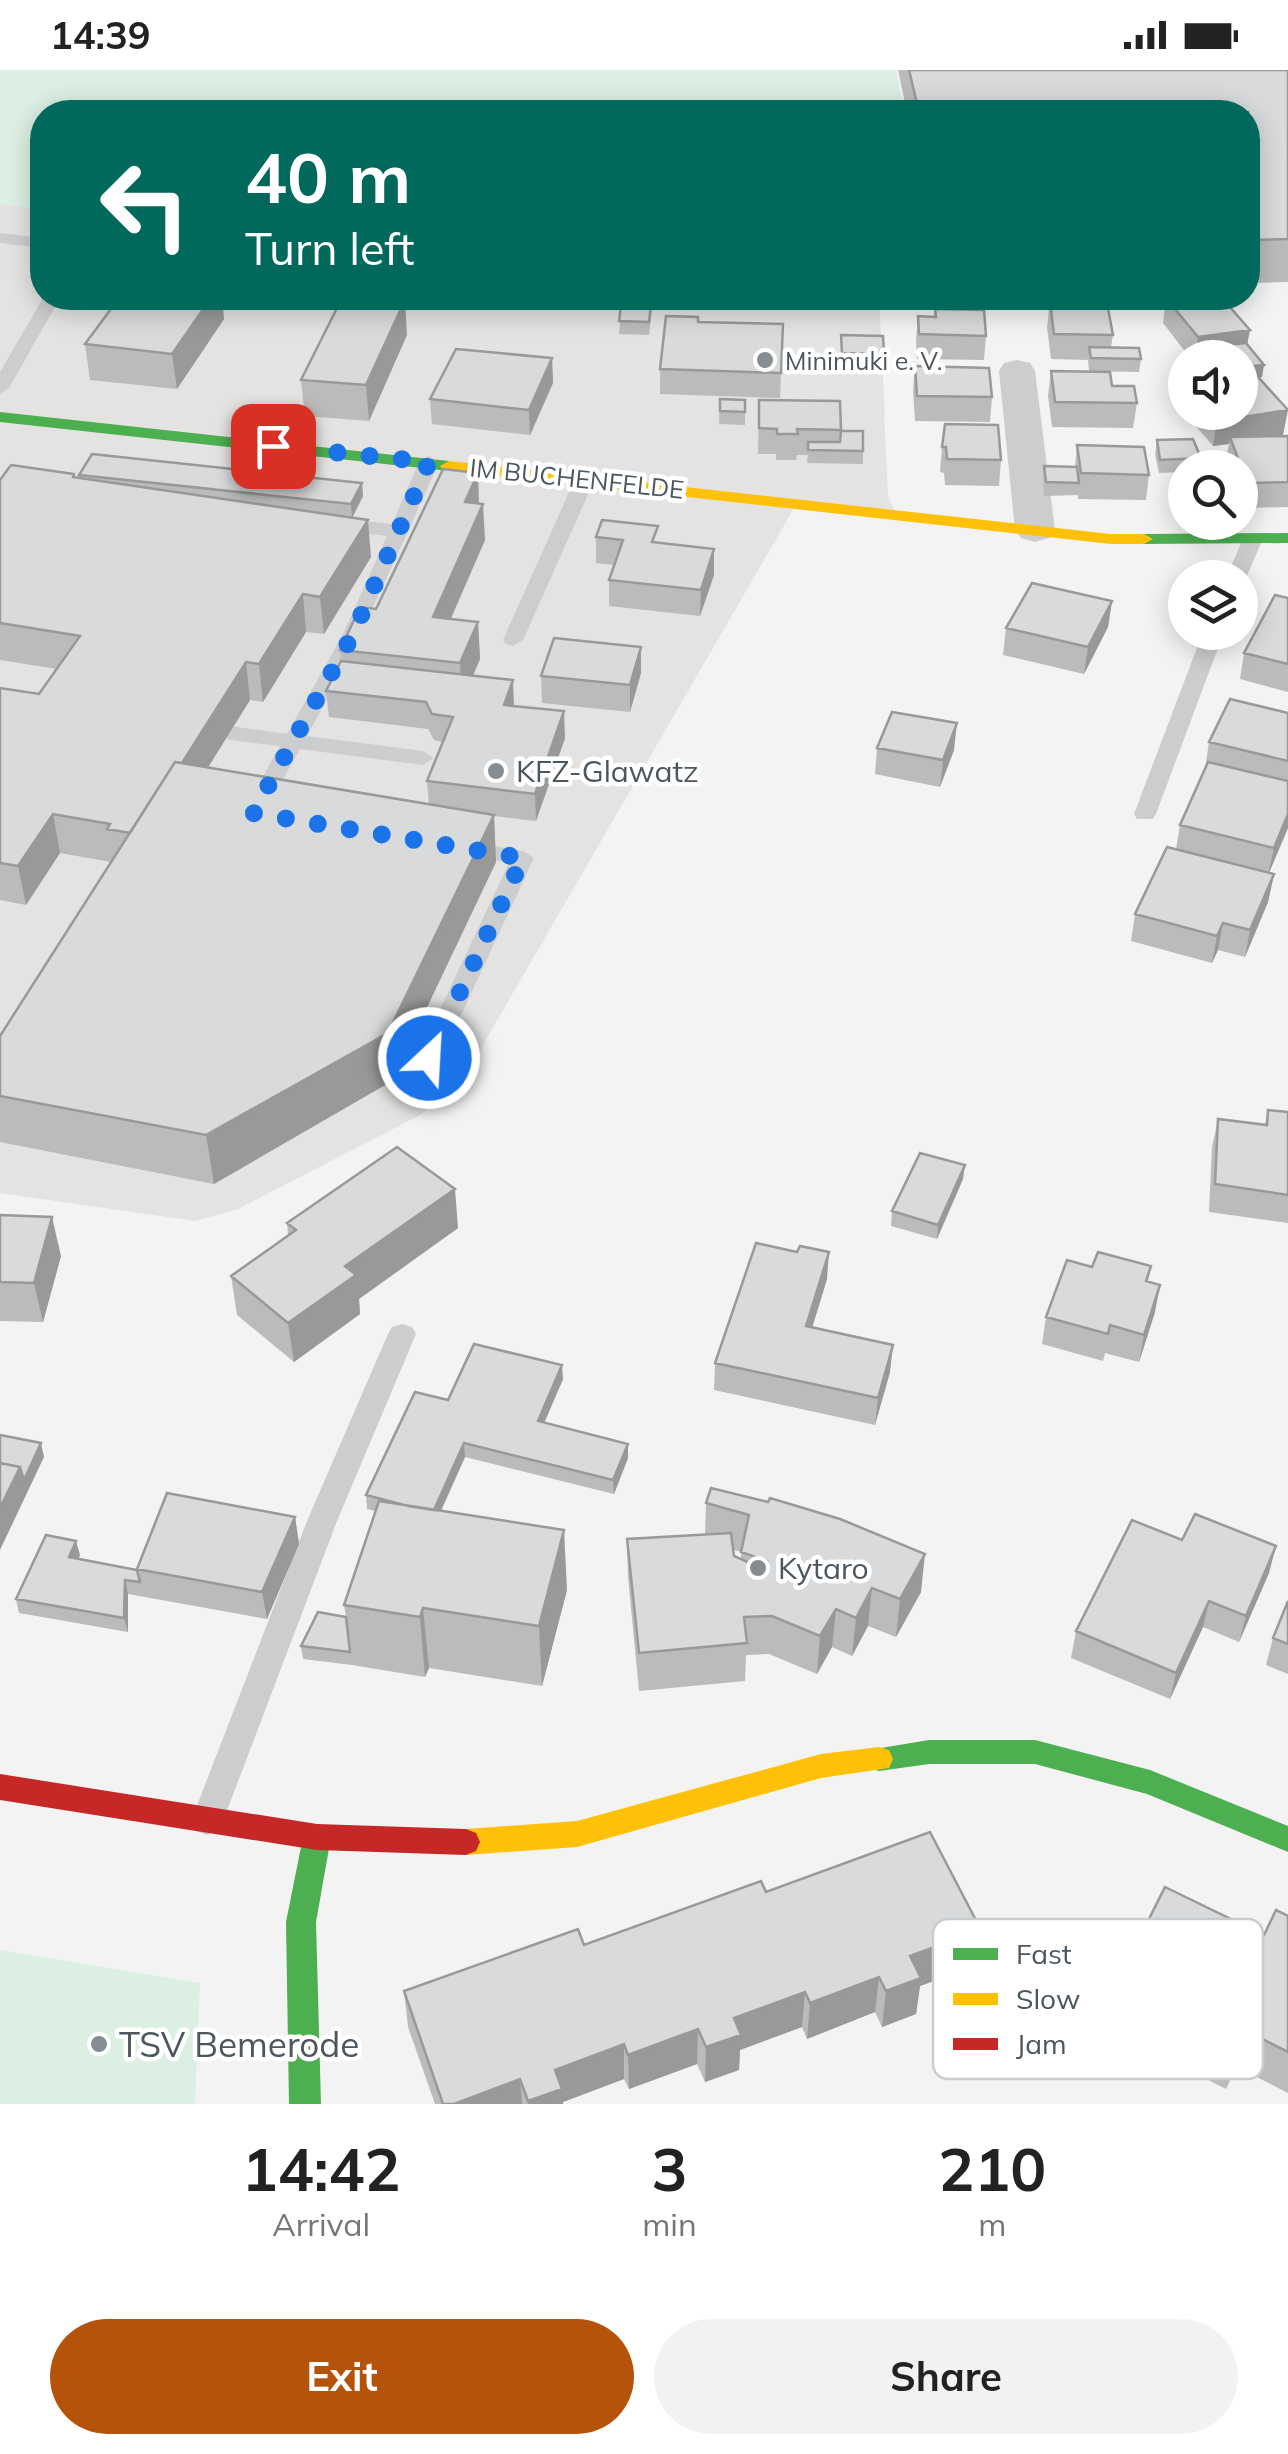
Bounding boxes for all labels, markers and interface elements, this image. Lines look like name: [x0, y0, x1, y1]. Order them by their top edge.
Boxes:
text: 14:39: [50, 11, 151, 59]
text: 40 m: [245, 133, 411, 221]
icon: left: [80, 140, 210, 270]
text: Turn left: [245, 220, 414, 276]
map controls: [1168, 340, 1258, 650]
button: sound: [1168, 340, 1258, 430]
place label: Minimuki e. V.: [785, 345, 942, 376]
marker: Minimuki e. V.: [754, 349, 776, 371]
pin: [231, 404, 316, 489]
icon: arrive: [246, 419, 301, 474]
button: search: [1168, 450, 1258, 540]
street label: IM BUCHENFELDE: [468, 451, 686, 505]
button: layers: [1168, 560, 1258, 650]
place label: KFZ-Glawatz: [516, 752, 698, 790]
marker: KFZ-Glawatz: [485, 760, 507, 782]
position arrow: [377, 1006, 481, 1110]
place label: Kytaro: [778, 1549, 869, 1587]
marker: Kytaro: [747, 1557, 769, 1579]
legend: [933, 1919, 1263, 2079]
text: Fast: [1016, 1936, 1072, 1971]
text: Slow: [1016, 1981, 1080, 2016]
place label: TSV Bemerode: [119, 2022, 359, 2066]
text: Jam: [1016, 2026, 1067, 2061]
marker: TSV Bemerode: [88, 2033, 110, 2055]
text: 14:42: [242, 2131, 401, 2206]
text: 3: [651, 2131, 687, 2206]
text: 210: [938, 2131, 1046, 2206]
text: Arrival: [272, 2204, 370, 2244]
text: min: [642, 2204, 697, 2244]
text: m: [978, 2204, 1006, 2244]
button: Exit: [50, 2319, 634, 2434]
button: Share: [654, 2319, 1238, 2434]

